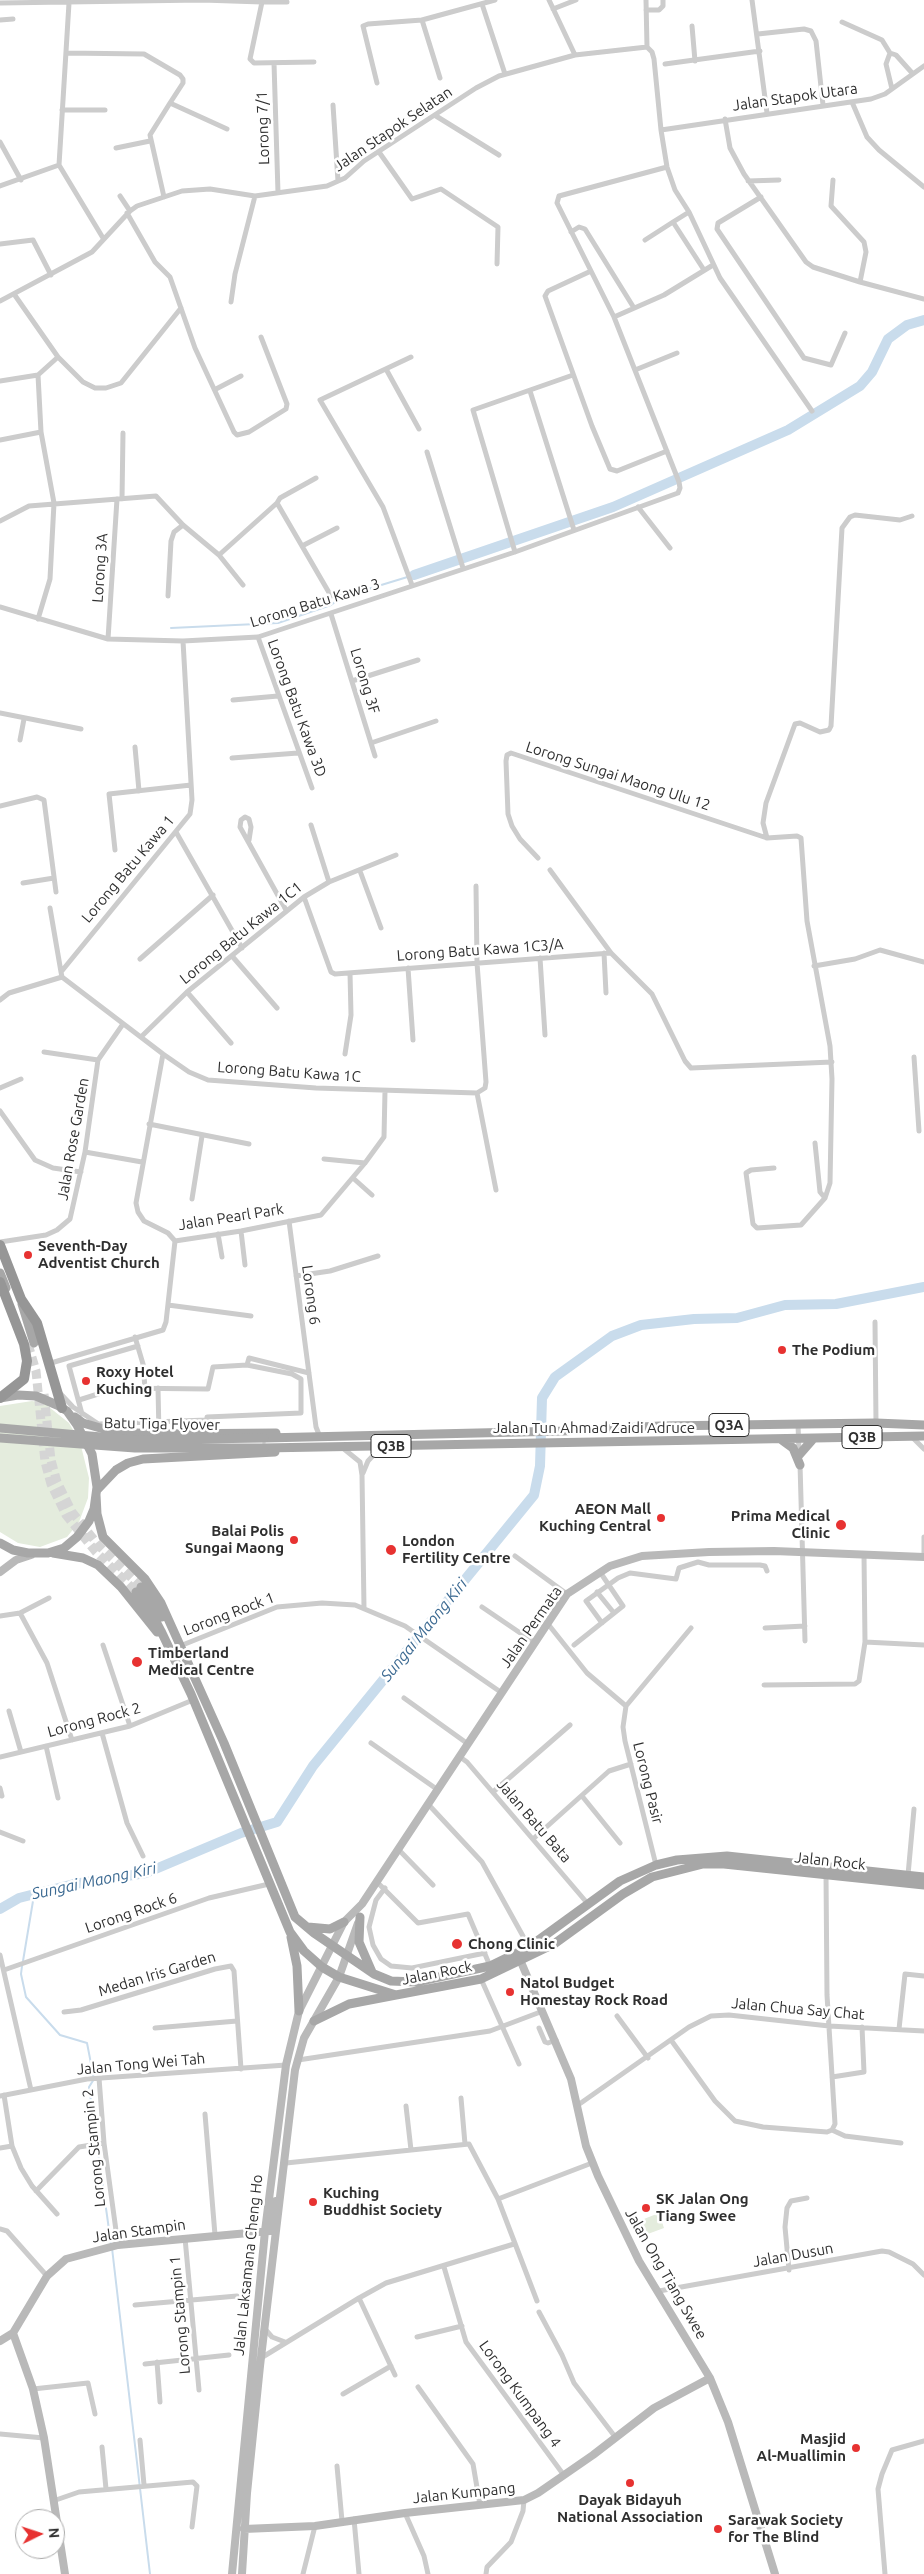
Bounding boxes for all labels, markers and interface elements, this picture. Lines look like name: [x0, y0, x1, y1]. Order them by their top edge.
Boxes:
street label: Jalan Stapok Utara: [731, 79, 859, 115]
street label: Jalan Stapok Selatan: [330, 83, 456, 175]
street label: Lorong 7/1: [253, 91, 273, 165]
street label: Lorong 3A: [89, 533, 111, 603]
street label: Lorong Batu Kawa 3: [248, 575, 382, 631]
street label: Lorong Batu Kawa 3D: [264, 637, 330, 779]
street label: Lorong 3F: [346, 646, 384, 716]
street label: Lorong Sungai Maong Ulu 12: [523, 738, 713, 814]
street label: Lorong Batu Kawa 1: [78, 812, 178, 926]
street label: Lorong Batu Kawa 1C1: [176, 878, 306, 988]
street label: Lorong Batu Kawa 1C3/A: [396, 935, 564, 965]
street label: Lorong Batu Kawa 1C: [217, 1058, 361, 1086]
street label: Jalan Rose Garden: [53, 1076, 93, 1202]
street label: Jalan Pearl Park: [177, 1200, 285, 1234]
place label: Seventh-Day Adventist Church: [38, 1237, 160, 1272]
marker: Seventh-Day Adventist Church: [22, 1249, 34, 1261]
street label: Lorong 6: [298, 1264, 324, 1326]
place label: The Podium: [792, 1341, 875, 1359]
marker: The Podium: [776, 1344, 788, 1356]
place label: Roxy Hotel Kuching: [96, 1363, 174, 1398]
marker: Roxy Hotel Kuching: [80, 1375, 92, 1387]
street label: Batu Tiga Flyover: [104, 1414, 220, 1434]
road number: Q3A: [709, 1414, 749, 1436]
street label: Jalan Tun Ahmad Zaidi Adruce: [493, 1419, 695, 1437]
road number: Q3B: [842, 1425, 882, 1448]
road number: Q3B: [371, 1434, 411, 1458]
place label: AEON Mall Kuching Central: [539, 1500, 651, 1535]
place label: Prima Medical Clinic: [731, 1507, 830, 1542]
marker: AEON Mall Kuching Central: [655, 1512, 667, 1524]
marker: Prima Medical Clinic: [834, 1518, 848, 1532]
place label: Balai Polis Sungai Maong: [185, 1522, 284, 1557]
place label: London Fertility Centre: [402, 1532, 511, 1567]
marker: Balai Polis Sungai Maong: [288, 1534, 300, 1546]
marker: London Fertility Centre: [384, 1543, 398, 1557]
water label: Sungai Maong Kiri: [377, 1575, 471, 1685]
street label: Jalan Permata: [496, 1583, 566, 1671]
street label: Lorong Rock 1: [181, 1588, 277, 1640]
place label: Timberland Medical Centre: [148, 1644, 254, 1679]
marker: Timberland Medical Centre: [130, 1655, 144, 1669]
street label: Lorong Rock 2: [45, 1699, 143, 1741]
street label: Lorong Pasir: [629, 1740, 667, 1826]
street label: Jalan Batu Bata: [493, 1776, 575, 1866]
street label: Jalan Rock: [794, 1848, 866, 1874]
water label: Sungai Maong Kiri: [30, 1858, 158, 1904]
street label: Lorong Rock 6: [83, 1889, 179, 1937]
place label: Chong Clinic: [468, 1935, 555, 1953]
marker: Chong Clinic: [450, 1937, 464, 1951]
street label: Medan Iris Garden: [96, 1948, 218, 2000]
street label: Jalan Rock: [400, 1957, 474, 1989]
place label: Natol Budget Homestay Rock Road: [520, 1974, 668, 2009]
marker: Natol Budget Homestay Rock Road: [504, 1986, 516, 1998]
street label: Jalan Chua Say Chat: [731, 1994, 865, 2024]
street label: Jalan Tong Wei Tah: [76, 2049, 206, 2079]
street label: Lorong Stampin 2: [79, 2088, 109, 2208]
street label: Jalan Laksamana Cheng Ho: [230, 2173, 266, 2357]
place label: Kuching Buddhist Society: [323, 2184, 442, 2219]
place label: SK Jalan Ong Tiang Swee: [656, 2190, 749, 2225]
marker: Kuching Buddhist Society: [307, 2196, 319, 2208]
marker: SK Jalan Ong Tiang Swee: [640, 2202, 652, 2214]
street label: Jalan Ong Tiang Swee: [621, 2206, 711, 2342]
street label: Jalan Stampin: [91, 2216, 187, 2246]
street label: Jalan Dusun: [751, 2239, 835, 2271]
street label: Lorong Stampin 1: [166, 2255, 194, 2375]
street label: Lorong Kumpang 4: [475, 2337, 565, 2451]
place label: Masjid Al-Muallimin: [757, 2430, 846, 2465]
marker: Masjid Al-Muallimin: [850, 2442, 862, 2454]
marker: Dayak Bidayuh National Association: [624, 2477, 636, 2489]
street label: Jalan Kumpang: [412, 2479, 516, 2507]
place label: Dayak Bidayuh National Association: [557, 2491, 703, 2526]
north arrow: [15, 2509, 65, 2559]
place label: Sarawak Society for The Blind: [728, 2511, 843, 2546]
marker: Sarawak Society for The Blind: [712, 2523, 724, 2535]
text: N: [46, 2527, 62, 2539]

